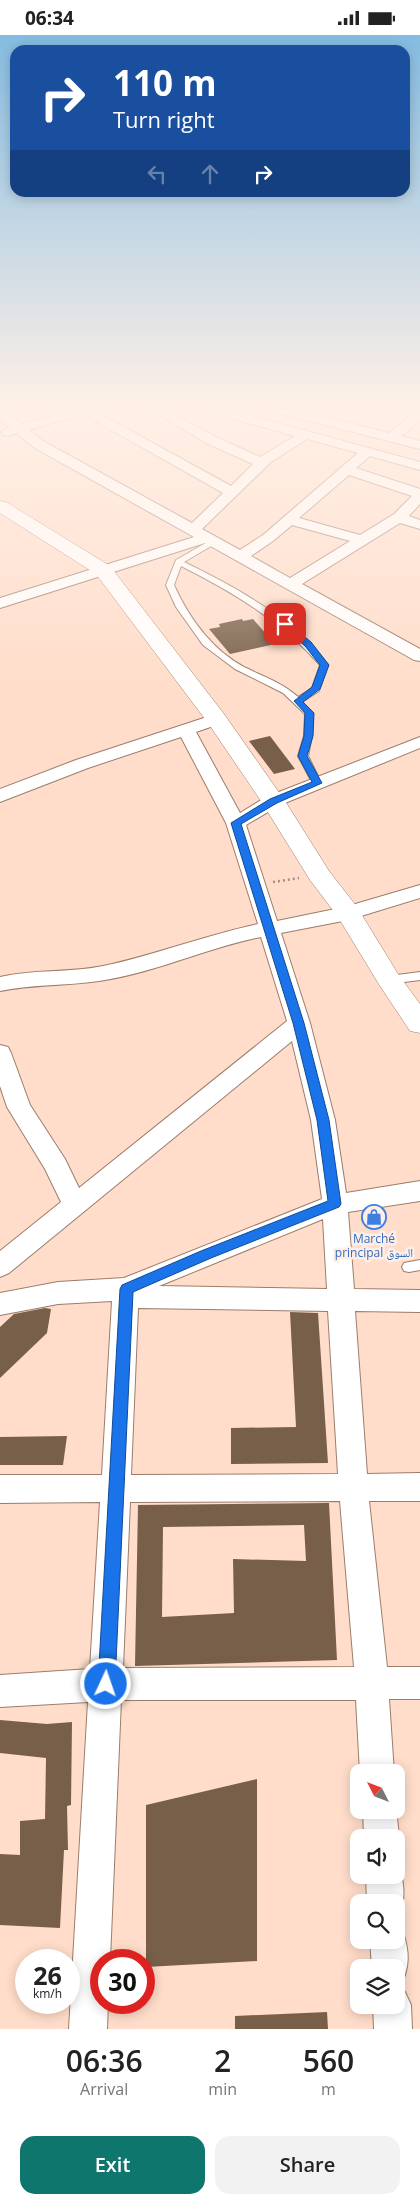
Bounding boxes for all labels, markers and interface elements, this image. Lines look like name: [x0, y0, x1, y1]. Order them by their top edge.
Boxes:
text: 06:34: [25, 5, 74, 31]
text: 110 m: [113, 59, 217, 106]
icon: right: [30, 65, 95, 130]
text: Turn right: [113, 104, 215, 134]
icon: left: [143, 160, 171, 188]
icon: ahead: [196, 160, 224, 188]
icon: right: [249, 160, 277, 188]
pin: [264, 603, 306, 645]
icon: arrive: [271, 610, 299, 638]
shop icon: Marché principal السوق: [361, 1204, 387, 1230]
place label: Marché principal السوق: [335, 1230, 413, 1261]
position arrow: [79, 1657, 131, 1709]
north arrow: [350, 1764, 405, 1819]
map controls: [350, 1764, 405, 2014]
button: sound: [350, 1829, 405, 1884]
button: search: [350, 1894, 405, 1949]
speed limit sign: 30: [90, 1949, 155, 2014]
text: 26: [33, 1958, 62, 1992]
button: layers: [350, 1959, 405, 2014]
text: km/h: [33, 1985, 62, 2002]
text: 06:36: [66, 2040, 143, 2081]
text: 2: [214, 2040, 231, 2081]
text: 560: [303, 2040, 354, 2081]
text: Arrival: [80, 2078, 128, 2100]
text: min: [208, 2078, 237, 2100]
text: m: [321, 2078, 336, 2100]
button: Exit: [20, 2136, 205, 2194]
button: Share: [215, 2136, 400, 2194]

